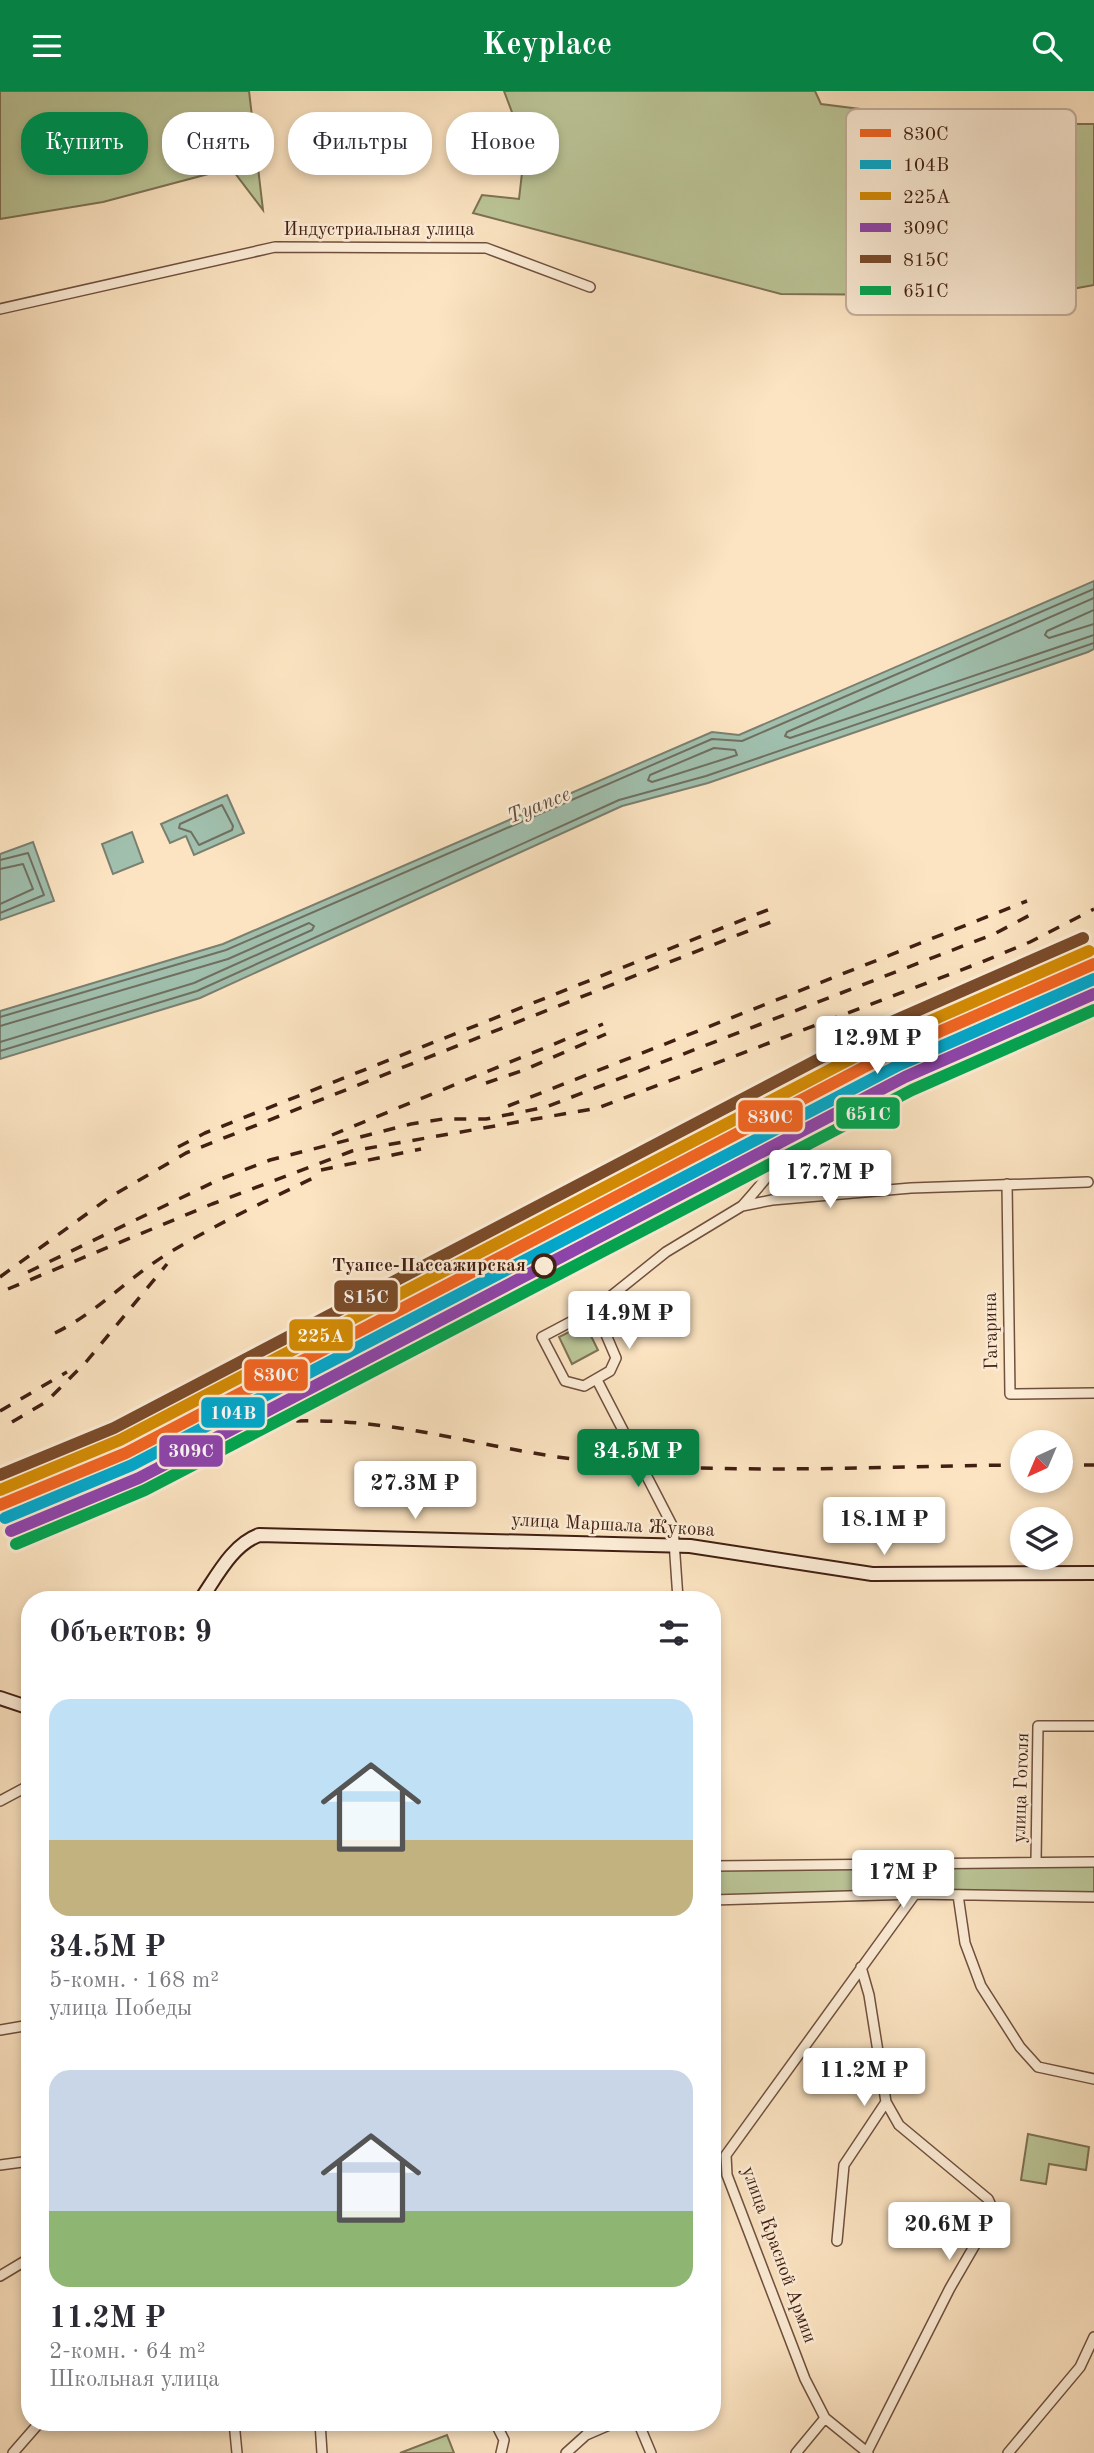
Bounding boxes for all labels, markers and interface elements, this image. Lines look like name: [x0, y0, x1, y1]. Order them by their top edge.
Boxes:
icon: menu: [28, 27, 66, 65]
icon: search: [1028, 27, 1066, 65]
text: Keyplace: [482, 30, 612, 62]
legend: [846, 109, 1076, 315]
chip: Купить: [21, 112, 148, 175]
chip: Снять: [162, 112, 274, 175]
chip: Фильтры: [288, 112, 432, 175]
chip: Новое: [446, 112, 559, 175]
text: 830С: [903, 126, 949, 145]
text: 104В: [903, 157, 949, 176]
text: 225А: [903, 189, 951, 208]
text: 309С: [903, 220, 949, 239]
street label: Индустриальная улица: [283, 221, 475, 240]
text: 815С: [903, 252, 949, 271]
text: 651С: [903, 283, 949, 302]
water label: Туапсе: [504, 784, 574, 828]
pin: 12.9M ₽: [812, 1017, 942, 1076]
text: 12.9M ₽: [832, 1027, 922, 1050]
line badge: 651С: [835, 1096, 901, 1130]
line badge: 830С: [737, 1099, 804, 1133]
text: 651С: [845, 1106, 891, 1125]
text: 830С: [747, 1109, 793, 1128]
pin: 17.7M ₽: [765, 1151, 895, 1210]
text: 17.7M ₽: [785, 1161, 875, 1184]
marker: Туапсе-Пассажирская: [532, 1254, 556, 1278]
place label: Туапсе-Пассажирская: [332, 1257, 526, 1276]
line badge: 815С: [333, 1279, 399, 1313]
text: 815С: [343, 1289, 389, 1308]
pin: 14.9M ₽: [564, 1291, 694, 1351]
street label: Гагарина: [982, 1291, 1002, 1370]
text: 14.9M ₽: [584, 1302, 674, 1325]
line badge: 225А: [288, 1318, 354, 1352]
text: 225А: [297, 1328, 345, 1347]
line badge: 830С: [243, 1358, 309, 1392]
text: 830С: [253, 1367, 299, 1386]
line badge: 104В: [200, 1396, 266, 1429]
text: 104В: [210, 1405, 256, 1424]
pin: 34.5M ₽: [573, 1429, 703, 1489]
north arrow: [1010, 1430, 1073, 1493]
map controls: [1010, 1430, 1073, 1570]
line badge: 309С: [158, 1434, 224, 1468]
text: 34.5M ₽: [593, 1440, 683, 1463]
text: 309С: [168, 1443, 214, 1462]
pin: 27.3M ₽: [350, 1461, 480, 1521]
text: 27.3M ₽: [370, 1472, 460, 1495]
pin: 18.1M ₽: [819, 1497, 949, 1557]
button: layers: [1010, 1507, 1073, 1570]
text: 18.1M ₽: [839, 1508, 929, 1531]
street label: улица Маршала Жукова: [511, 1511, 716, 1541]
icon: filters: [655, 1614, 693, 1652]
text: Объектов: 9: [49, 1618, 212, 1648]
street label: улица Гоголя: [1011, 1732, 1033, 1844]
icon: home: [308, 1744, 434, 1870]
pin: 17M ₽: [854, 1850, 952, 1910]
text: 17M ₽: [868, 1861, 938, 1884]
text: 34.5M ₽: [49, 1933, 166, 1963]
text: 5-комн. · 168 m²: [49, 1969, 219, 1992]
text: улица Победы: [49, 1997, 192, 2020]
pin: 11.2M ₽: [799, 2049, 929, 2108]
text: 11.2M ₽: [819, 2059, 909, 2082]
icon: home: [308, 2115, 434, 2241]
street label: улица Красной Армии: [737, 2164, 819, 2346]
pin: 20.6M ₽: [884, 2203, 1014, 2262]
text: 20.6M ₽: [904, 2213, 994, 2236]
text: 11.2M ₽: [49, 2304, 166, 2334]
text: 2-комн. · 64 m²: [49, 2340, 206, 2363]
text: Школьная улица: [49, 2368, 220, 2391]

